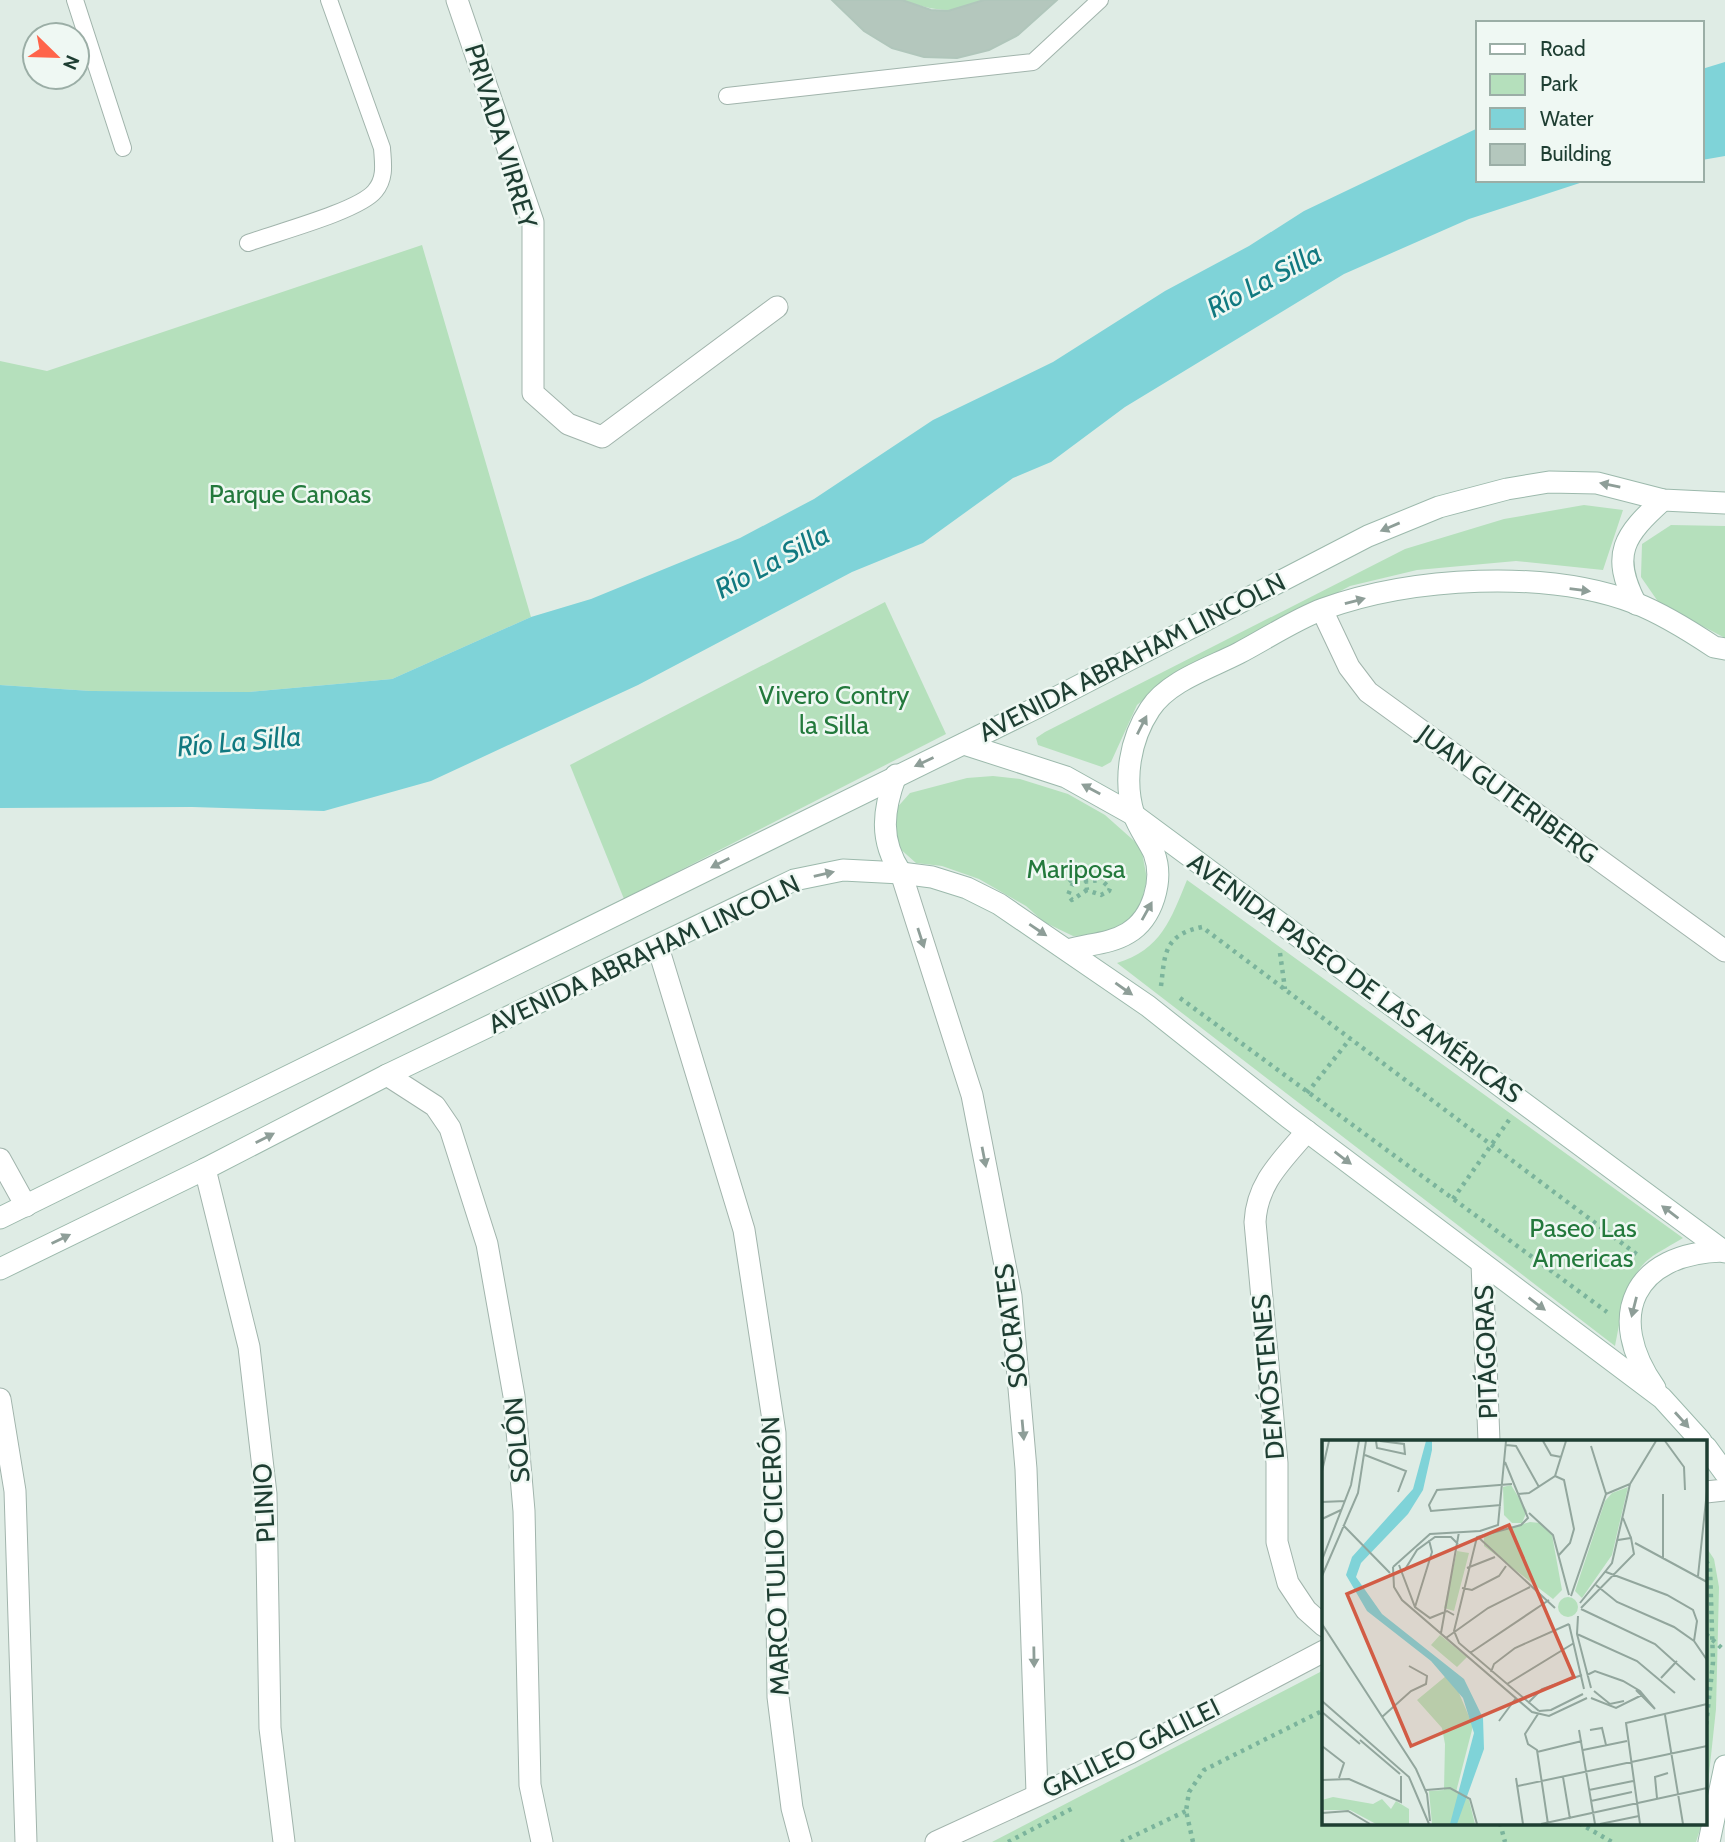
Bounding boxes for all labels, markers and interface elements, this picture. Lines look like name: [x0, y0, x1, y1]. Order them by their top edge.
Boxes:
north arrow: [21, 21, 91, 91]
legend: [1476, 21, 1704, 182]
text: Road: [1540, 36, 1586, 61]
street label: PRIVADA VIRREY: [458, 40, 544, 232]
text: N: [58, 52, 84, 73]
text: Park: [1540, 71, 1578, 96]
text: Water: [1540, 106, 1594, 131]
text: Building: [1540, 141, 1612, 166]
water label: Río La Silla: [1201, 236, 1327, 324]
park label: Parque Canoas: [209, 478, 372, 510]
one-way arrow: [1599, 479, 1621, 490]
water label: Río La Silla: [709, 517, 835, 605]
one-way arrow: [1379, 522, 1400, 533]
street label: AVENIDA ABRAHAM LINCOLN: [973, 566, 1291, 748]
one-way arrow: [1569, 584, 1591, 595]
one-way arrow: [1344, 595, 1366, 606]
park label: Vivero Contry la Silla: [759, 679, 909, 741]
one-way arrow: [1135, 714, 1147, 734]
street label: JUAN GUTERIBERG: [1411, 717, 1604, 870]
water label: Río La Silla: [175, 719, 303, 763]
one-way arrow: [914, 756, 934, 768]
one-way arrow: [1080, 784, 1100, 796]
street label: AVENIDA PASEO DE LAS AMÉRICAS: [1182, 846, 1528, 1110]
park label: Mariposa: [1026, 853, 1126, 885]
one-way arrow: [710, 857, 730, 868]
street label: AVENIDA ABRAHAM LINCOLN: [483, 868, 805, 1040]
one-way arrow: [814, 868, 836, 879]
one-way arrow: [1141, 902, 1153, 921]
one-way arrow: [1029, 923, 1047, 937]
one-way arrow: [916, 928, 927, 949]
one-way arrow: [1115, 982, 1133, 996]
one-way arrow: [255, 1132, 275, 1144]
one-way arrow: [979, 1146, 990, 1168]
one-way arrow: [1334, 1151, 1352, 1165]
one-way arrow: [1661, 1205, 1679, 1219]
park label: Paseo Las Americas: [1529, 1212, 1637, 1274]
one-way arrow: [51, 1233, 71, 1245]
street label: SÓCRATES: [988, 1262, 1034, 1390]
street label: PITÁGORAS: [1468, 1284, 1504, 1420]
street label: DEMÓSTENES: [1245, 1293, 1291, 1461]
one-way arrow: [1628, 1296, 1639, 1318]
one-way arrow: [1527, 1297, 1546, 1311]
street label: SOLÓN: [497, 1396, 537, 1484]
one-way arrow: [1673, 1411, 1689, 1428]
street label: MARCO TULIO CICERÓN: [754, 1416, 796, 1696]
one-way arrow: [1018, 1419, 1029, 1441]
inset map: [1322, 1440, 1708, 1825]
street label: PLINIO: [246, 1462, 282, 1544]
one-way arrow: [1028, 1646, 1040, 1668]
street label: GALILEO GALILEI: [1037, 1691, 1225, 1805]

